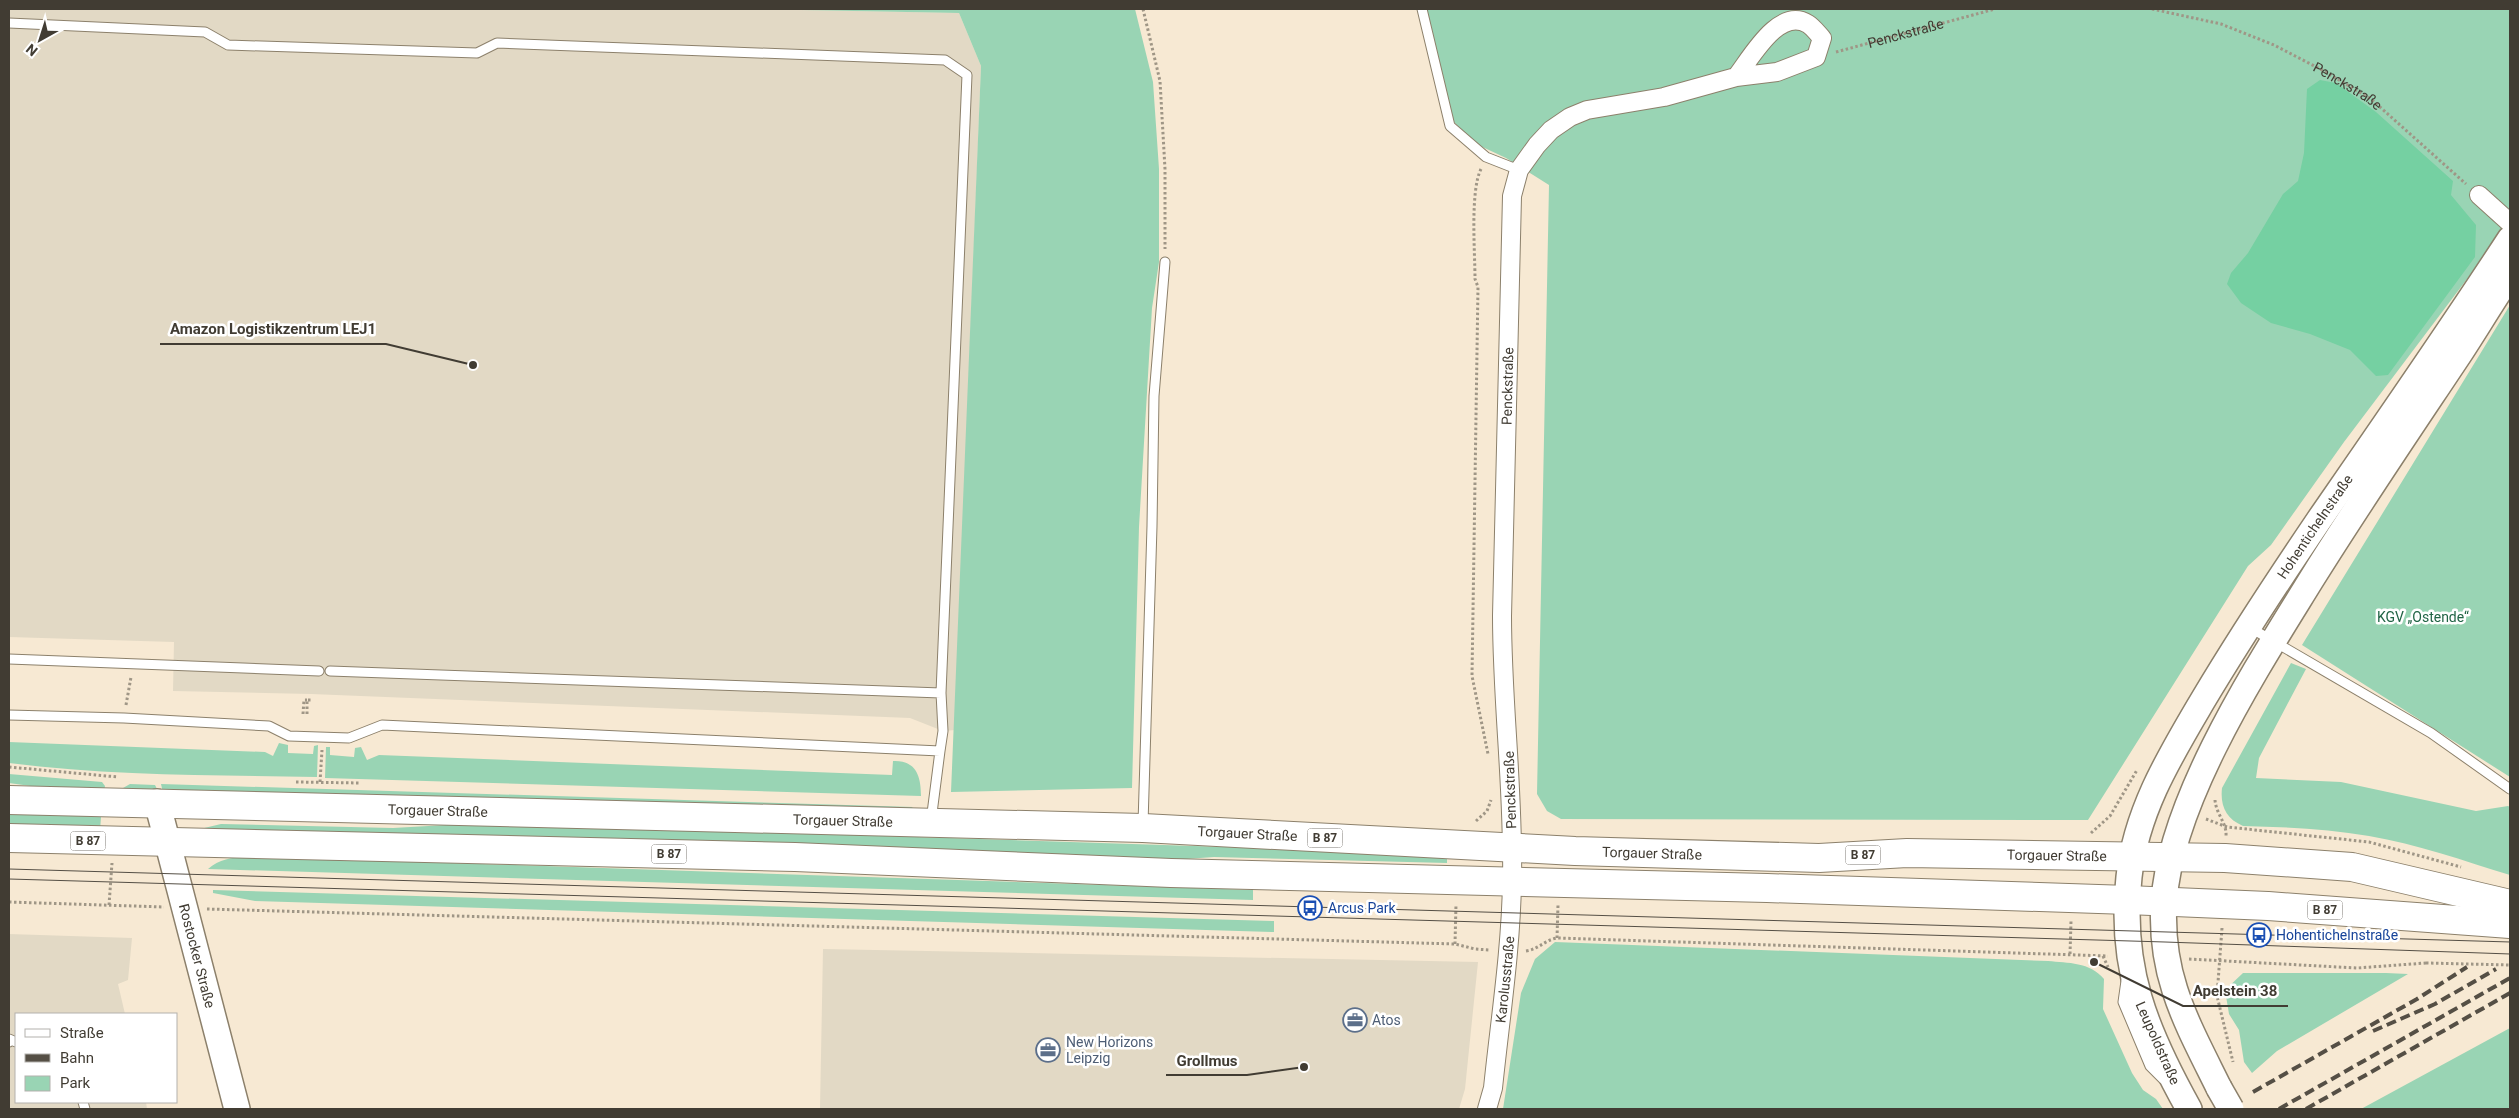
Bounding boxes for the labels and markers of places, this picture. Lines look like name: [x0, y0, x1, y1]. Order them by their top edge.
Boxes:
callout: Amazon Logistikzentrum LEJ1: [160, 314, 386, 344]
bus stop icon: Arcus Park: [1297, 895, 1323, 921]
place label: Arcus Park: [1328, 900, 1397, 916]
bus stop icon: Hohentichelnstraße: [2246, 922, 2272, 948]
place label: Hohentichelnstraße: [2276, 927, 2398, 943]
callout: Apelstein 38: [2183, 976, 2288, 1006]
office icon: Atos: [1342, 1007, 1368, 1033]
place label: Atos: [1372, 1012, 1401, 1028]
place label: New Horizons Leipzig: [1066, 1034, 1153, 1066]
office icon: New Horizons Leipzig: [1035, 1037, 1061, 1063]
callout: Grollmus: [1166, 1045, 1247, 1075]

